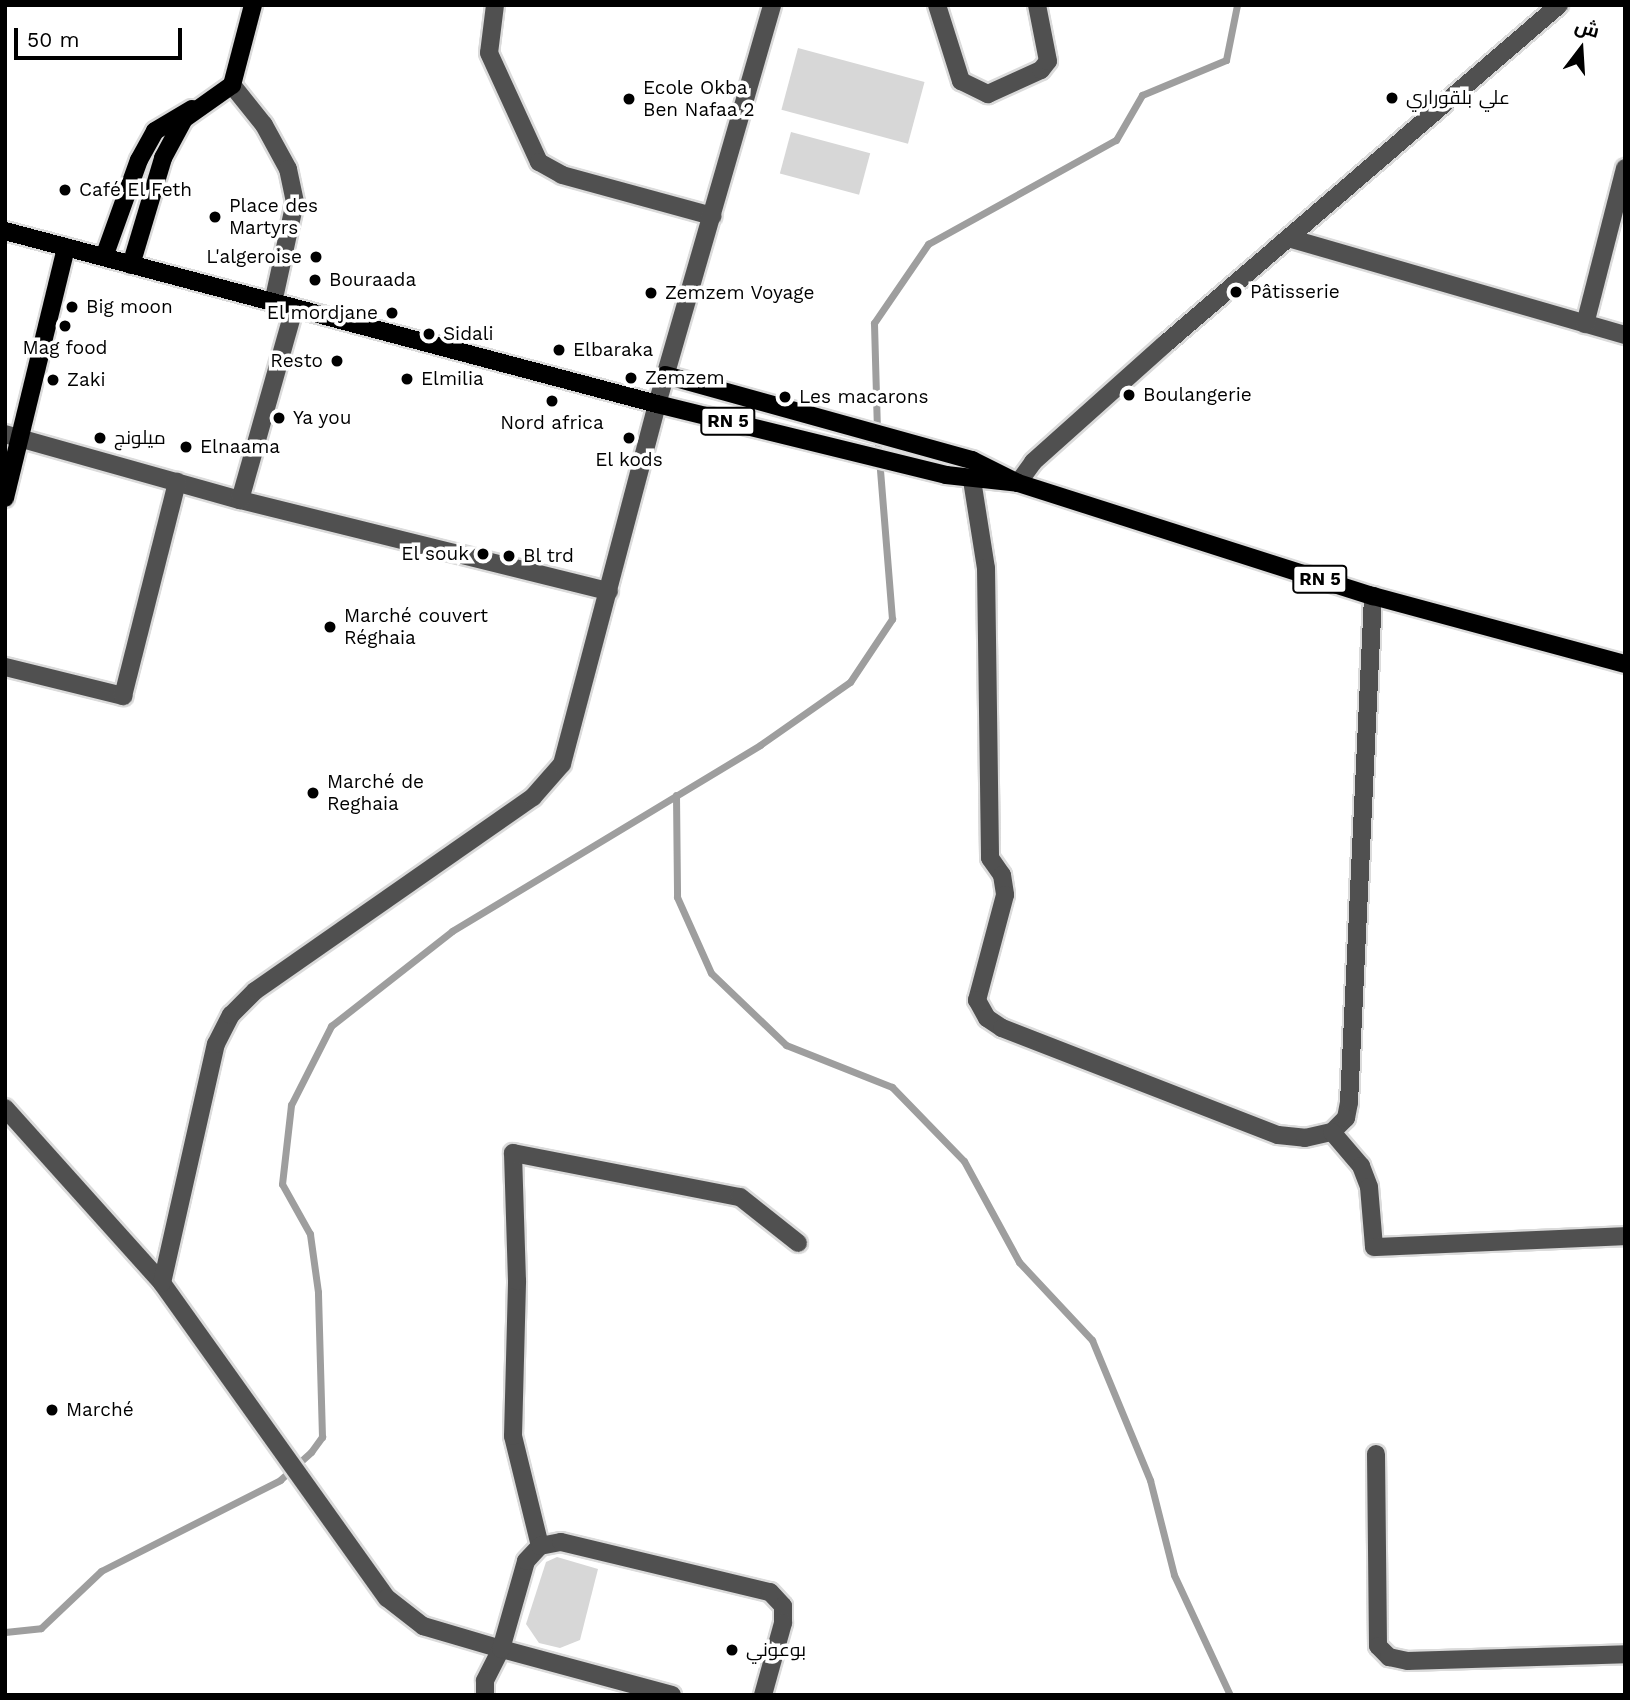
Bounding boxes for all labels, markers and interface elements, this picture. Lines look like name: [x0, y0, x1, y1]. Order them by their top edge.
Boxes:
scale bar: [18, 14, 186, 58]
north arrow: [1546, 14, 1616, 84]
text: ش: [1572, 14, 1602, 43]
text: 50 m: [27, 27, 79, 52]
place label: Ecole Okba Ben Nafaa 2: [643, 77, 755, 121]
place label: علي بلقوراري: [1406, 87, 1510, 109]
marker: علي بلقوراري: [1384, 90, 1400, 106]
marker: Ecole Okba Ben Nafaa 2: [621, 91, 637, 107]
place label: Café El Feth: [79, 179, 193, 201]
marker: Café El Feth: [57, 182, 73, 198]
place label: Place des Martyrs: [229, 195, 318, 239]
marker: Place des Martyrs: [207, 209, 223, 225]
place label: L'algeroise: [206, 246, 302, 268]
marker: L'algeroise: [308, 249, 324, 265]
place label: Bouraada: [329, 269, 416, 291]
marker: Bouraada: [307, 272, 323, 288]
place label: Pâtisserie: [1250, 281, 1340, 303]
place label: Zemzem Voyage: [665, 282, 815, 304]
marker: Pâtisserie: [1228, 284, 1244, 300]
marker: Zemzem Voyage: [643, 285, 659, 301]
place label: Big moon: [86, 296, 173, 318]
marker: Big moon: [64, 299, 80, 315]
place label: El mordjane: [266, 302, 378, 324]
marker: El mordjane: [384, 305, 400, 321]
marker: Mag food: [57, 318, 73, 334]
place label: Sidali: [443, 323, 494, 345]
marker: Sidali: [421, 326, 437, 342]
place label: Mag food: [22, 337, 108, 359]
place label: Elbaraka: [573, 339, 653, 361]
marker: Elbaraka: [551, 342, 567, 358]
place label: Resto: [270, 350, 323, 372]
marker: Resto: [329, 353, 345, 369]
place label: Zemzem: [645, 367, 725, 389]
place label: Elmilia: [421, 368, 484, 390]
place label: Zaki: [67, 369, 106, 391]
marker: Zemzem: [623, 370, 639, 386]
marker: Elmilia: [399, 371, 415, 387]
marker: Zaki: [45, 372, 61, 388]
place label: Boulangerie: [1143, 384, 1252, 406]
place label: Les macarons: [799, 386, 928, 408]
marker: Boulangerie: [1121, 387, 1137, 403]
marker: Les macarons: [777, 389, 793, 405]
marker: Nord africa: [544, 393, 560, 409]
place label: Ya you: [293, 407, 352, 429]
road number: RN 5: [700, 407, 756, 436]
marker: Ya you: [271, 410, 287, 426]
place label: Nord africa: [500, 412, 604, 434]
place label: ميلونج: [114, 427, 166, 449]
marker: ميلونج: [92, 430, 108, 446]
marker: El kods: [621, 430, 637, 446]
place label: Elnaama: [200, 436, 280, 458]
marker: Elnaama: [178, 439, 194, 455]
place label: El kods: [595, 449, 663, 471]
place label: El souk: [401, 543, 469, 565]
place label: Bl trd: [523, 545, 575, 567]
marker: El souk: [475, 546, 491, 562]
marker: Bl trd: [501, 548, 517, 564]
road number: RN 5: [1292, 564, 1348, 594]
place label: Marché couvert Réghaia: [344, 605, 488, 649]
marker: Marché couvert Réghaia: [322, 619, 338, 635]
place label: Marché de Reghaia: [327, 771, 424, 815]
marker: Marché de Reghaia: [305, 785, 321, 801]
place label: Marché: [66, 1399, 134, 1421]
marker: Marché: [44, 1402, 60, 1418]
place label: بوعوني: [746, 1639, 806, 1661]
marker: بوعوني: [724, 1642, 740, 1658]

